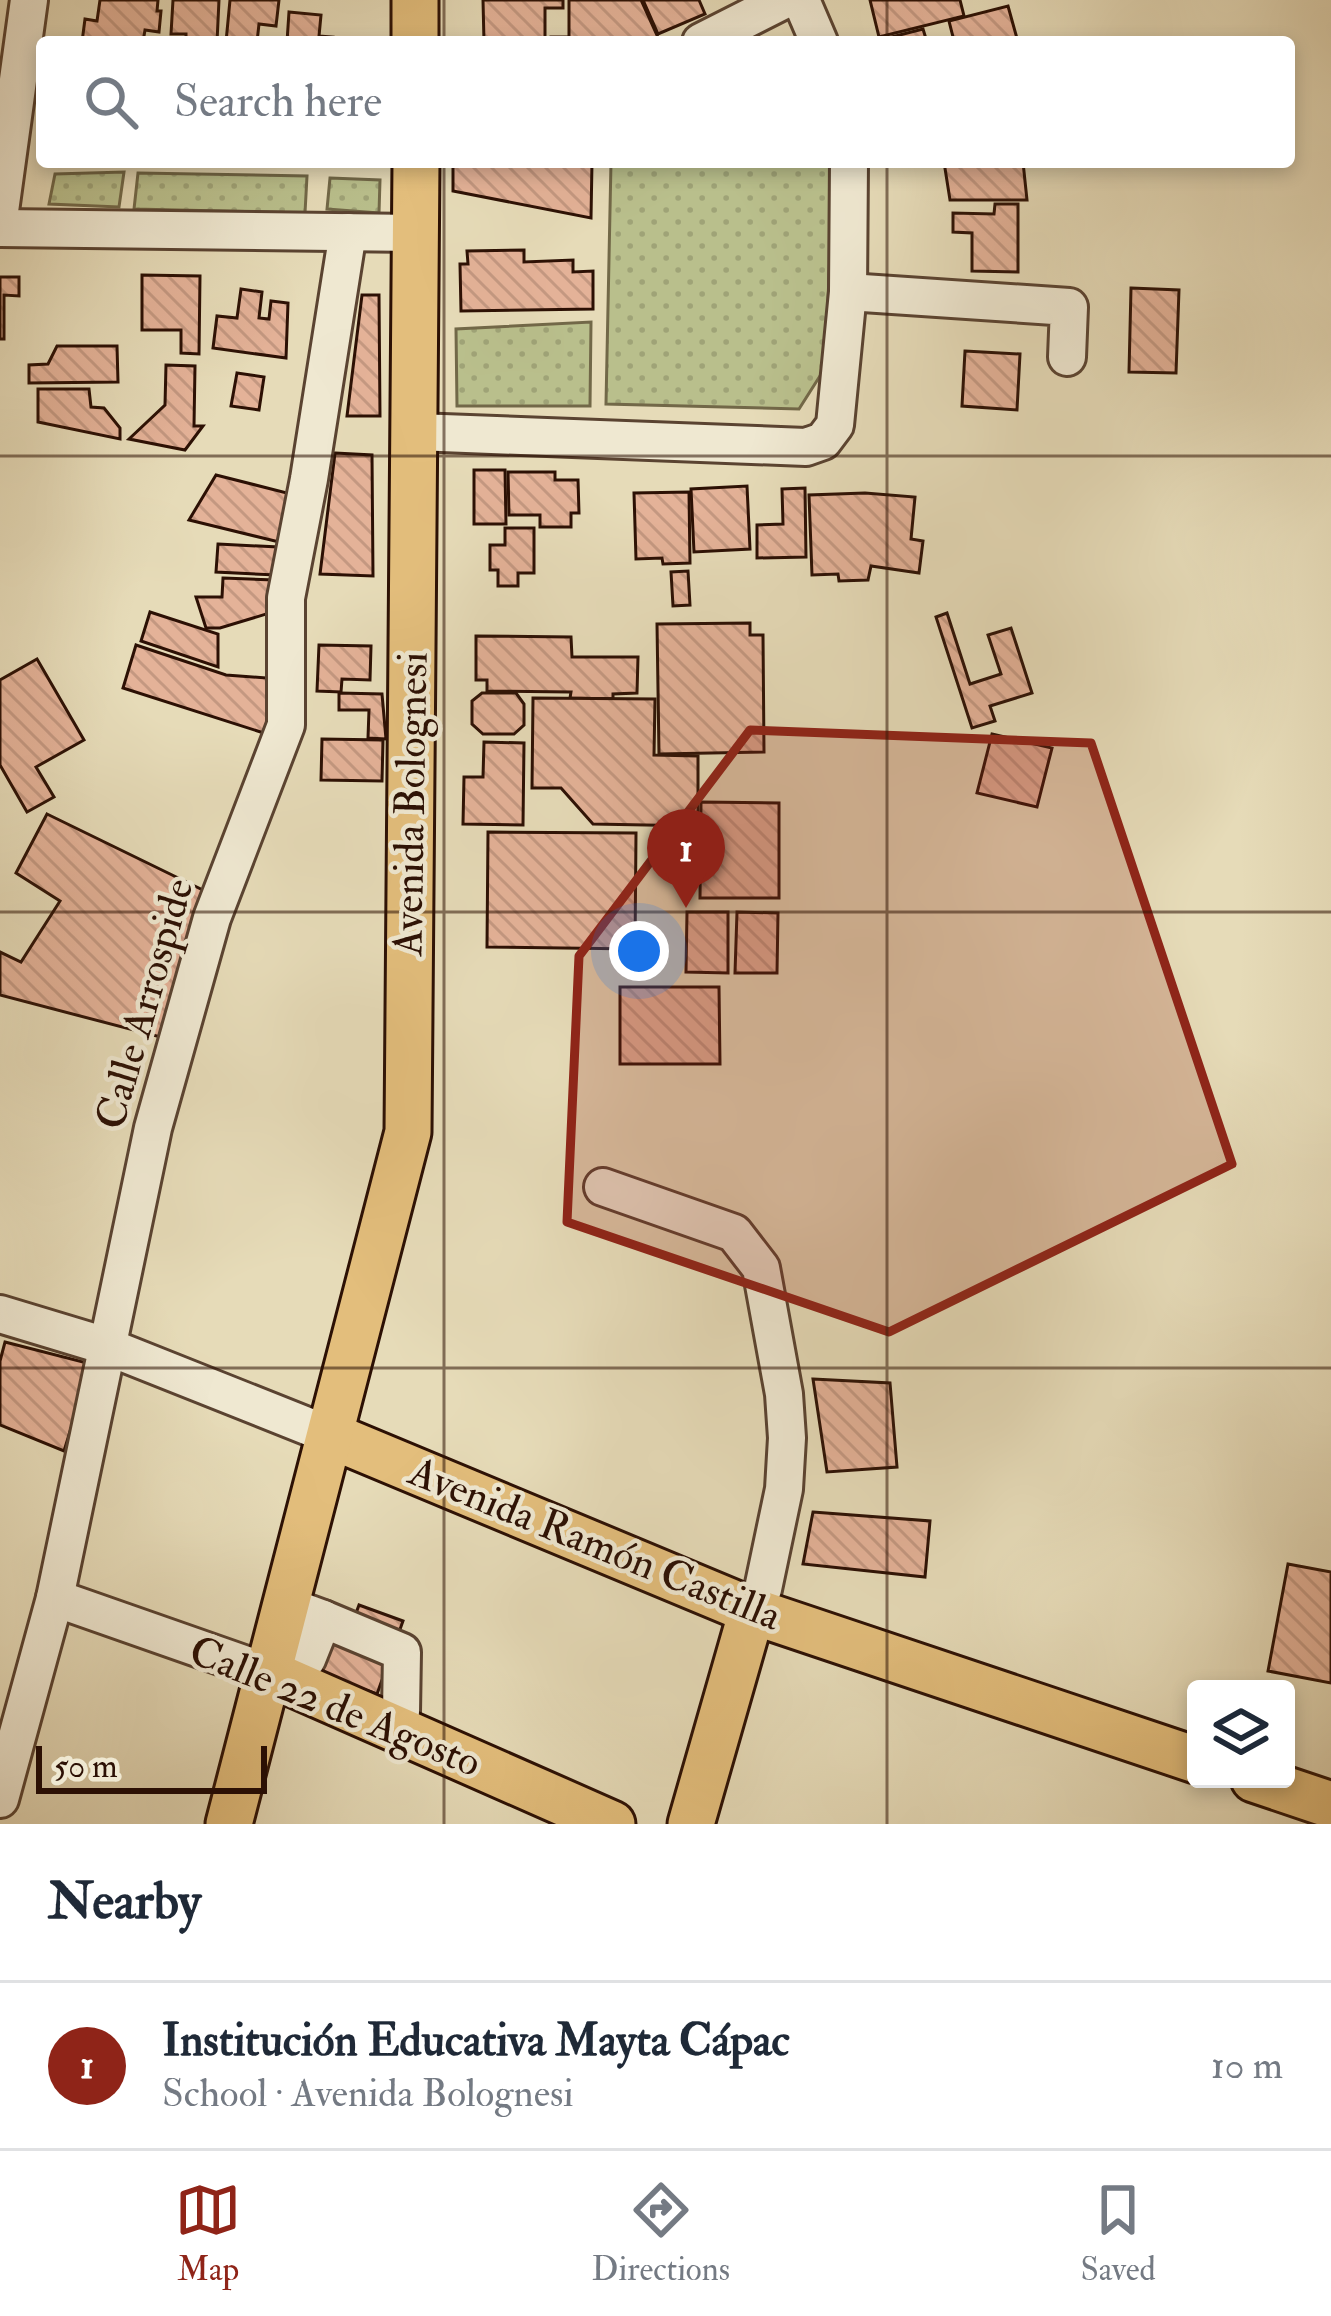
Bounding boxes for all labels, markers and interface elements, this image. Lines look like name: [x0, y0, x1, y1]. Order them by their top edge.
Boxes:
search box: [36, 36, 1295, 168]
icon: search: [78, 69, 144, 135]
text: Search here: [174, 74, 382, 130]
street label: Avenida Bolognesi: [382, 651, 440, 958]
pin: 1: [647, 809, 725, 908]
street label: Calle Arrospide: [84, 873, 206, 1135]
your location: [609, 921, 669, 981]
street label: Avenida Ramón Castilla: [400, 1445, 789, 1643]
street label: Calle 22 de Agosto: [182, 1625, 488, 1789]
map controls: [1187, 1680, 1295, 1788]
button: layers: [1187, 1680, 1295, 1788]
scale bar: [36, 1740, 267, 1793]
text: 50 m: [54, 1746, 118, 1787]
text: Nearby: [48, 1870, 201, 1934]
text: Institución Educativa Mayta Cápac: [162, 2013, 790, 2069]
text: 1: [80, 2041, 94, 2090]
text: 10 m: [1211, 2041, 1283, 2090]
text: School · Avenida Bolognesi: [162, 2069, 574, 2118]
tab: Map: [175, 2177, 241, 2290]
tab: Directions: [592, 2177, 730, 2290]
tab: Saved: [1080, 2177, 1156, 2290]

